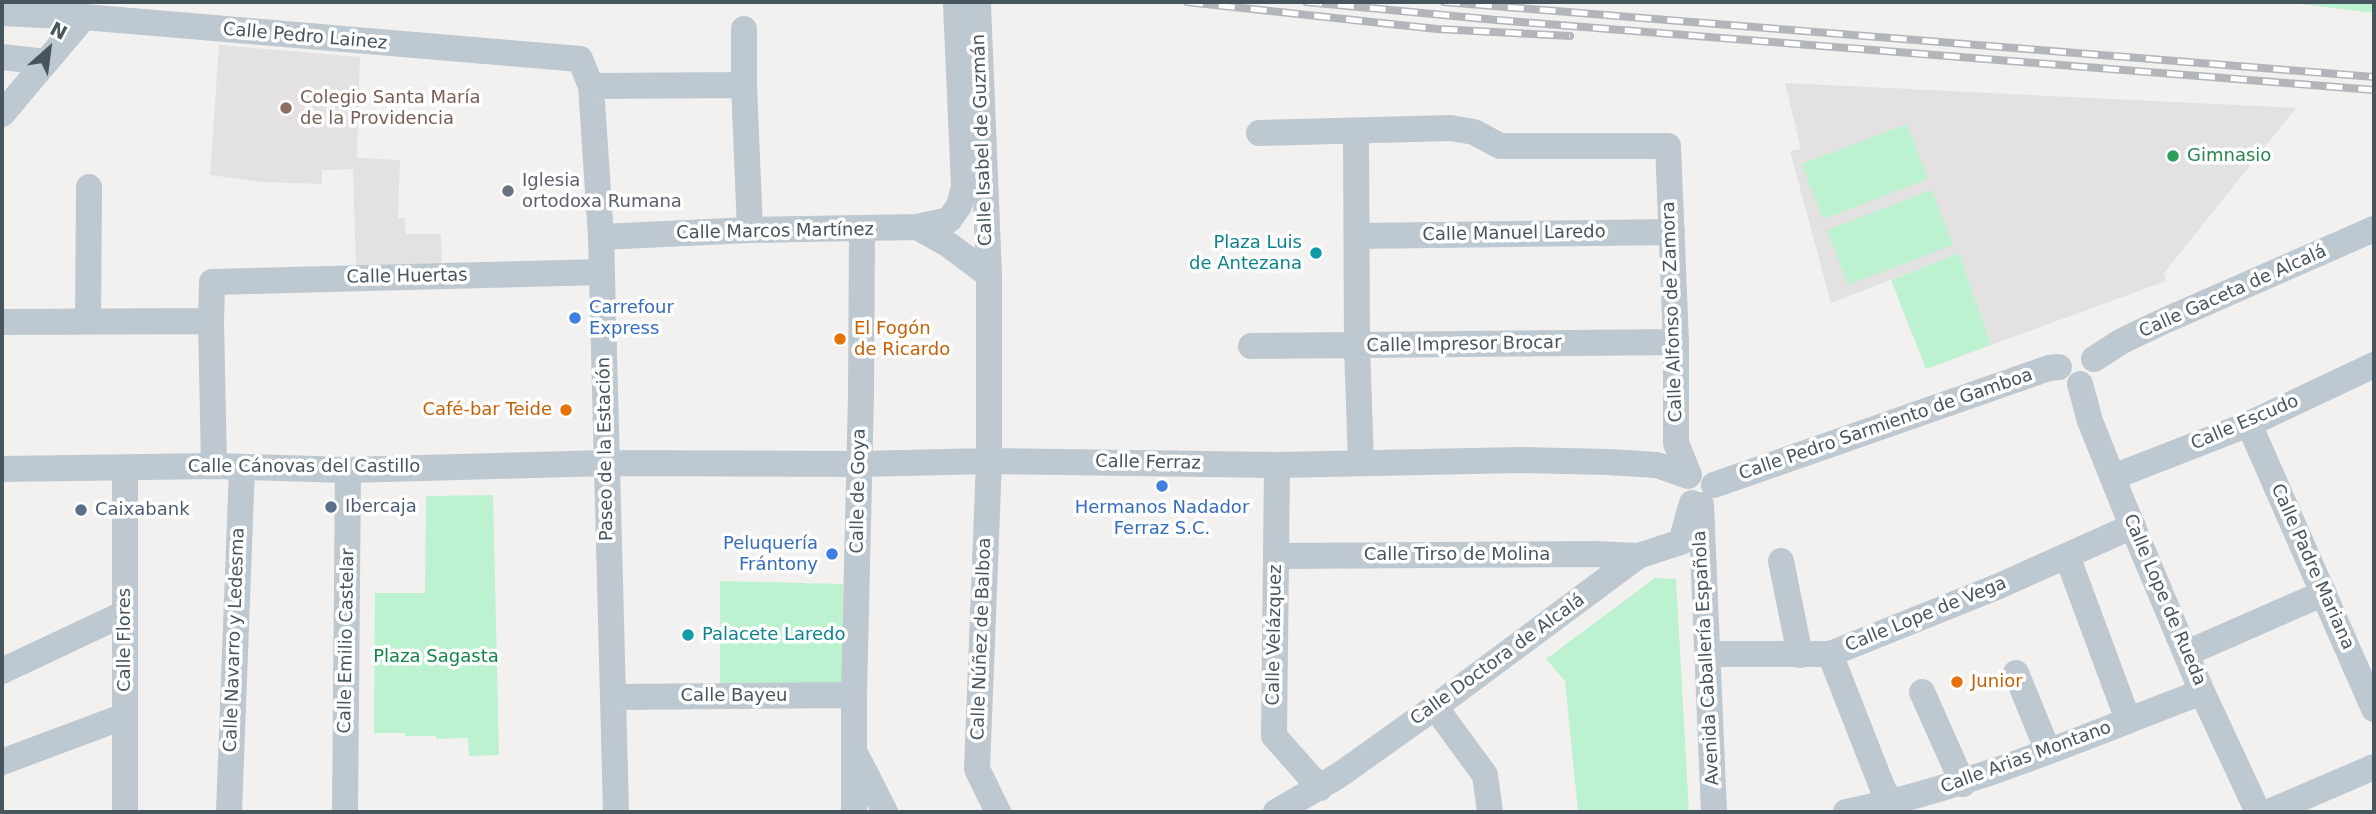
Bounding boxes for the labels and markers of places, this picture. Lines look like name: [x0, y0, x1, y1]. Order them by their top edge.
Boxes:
place label: Colegio Santa María de la Providencia: [300, 87, 480, 130]
marker: Colegio Santa María de la Providencia: [278, 100, 294, 116]
place label: Gimnasio: [2187, 145, 2271, 167]
marker: Gimnasio: [2165, 148, 2181, 164]
place label: Iglesia ortodoxa Rumana: [522, 170, 682, 212]
marker: Iglesia ortodoxa Rumana: [500, 183, 516, 199]
place label: Plaza Luis de Antezana: [1189, 232, 1302, 274]
marker: Plaza Luis de Antezana: [1308, 245, 1324, 261]
place label: Carrefour Express: [589, 297, 674, 340]
marker: Carrefour Express: [567, 310, 583, 326]
place label: El Fogón de Ricardo: [854, 318, 950, 360]
marker: El Fogón de Ricardo: [832, 331, 848, 347]
place label: Café-bar Teide: [422, 399, 552, 421]
marker: Café-bar Teide: [558, 402, 574, 418]
marker: Hermanos Nadador Ferraz S.C.: [1154, 478, 1170, 494]
place label: Ibercaja: [345, 496, 417, 518]
place label: Hermanos Nadador Ferraz S.C.: [1075, 497, 1249, 540]
place label: Caixabank: [95, 499, 190, 521]
marker: Ibercaja: [323, 499, 339, 515]
marker: Caixabank: [73, 502, 89, 518]
place label: Peluquería Frántony: [723, 533, 818, 576]
marker: Peluquería Frántony: [824, 546, 840, 562]
place label: Palacete Laredo: [702, 624, 846, 646]
marker: Palacete Laredo: [680, 627, 696, 643]
place label: Junior: [1971, 671, 2023, 693]
marker: Junior: [1949, 674, 1965, 690]

